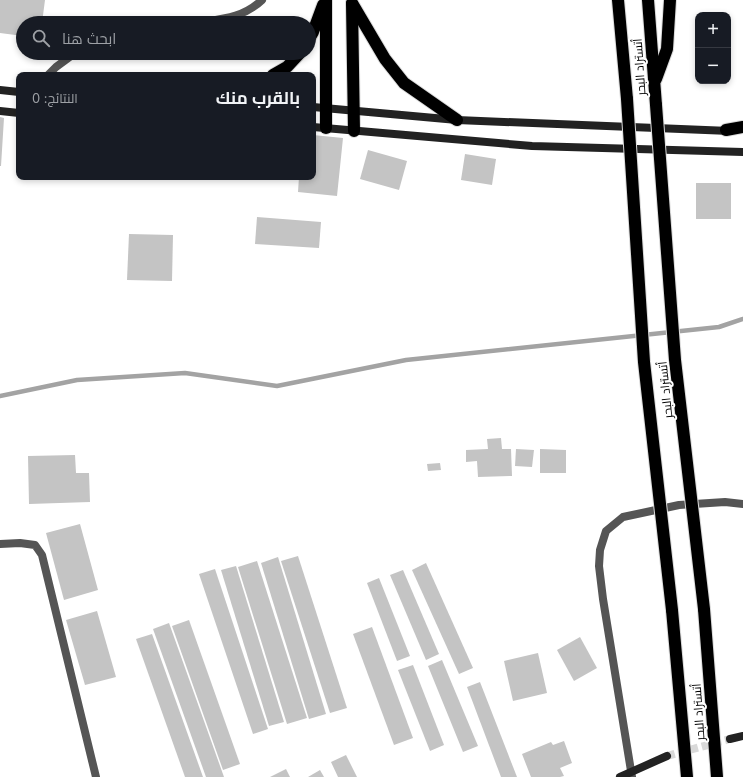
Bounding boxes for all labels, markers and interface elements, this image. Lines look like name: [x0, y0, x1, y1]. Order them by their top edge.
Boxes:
map controls: [695, 12, 731, 84]
button: +: [695, 12, 731, 48]
search box: [16, 16, 316, 60]
icon: search: [30, 27, 52, 49]
text: ابحث هنا: [62, 29, 116, 48]
street label: أتستراد البحر: [630, 38, 649, 97]
button: −: [695, 48, 731, 84]
text: بالقرب منك: [216, 88, 300, 108]
text: النتائج: 0: [32, 90, 78, 106]
street label: أتستراد البحر: [655, 361, 676, 420]
street label: أتستراد البحر: [689, 683, 708, 742]

